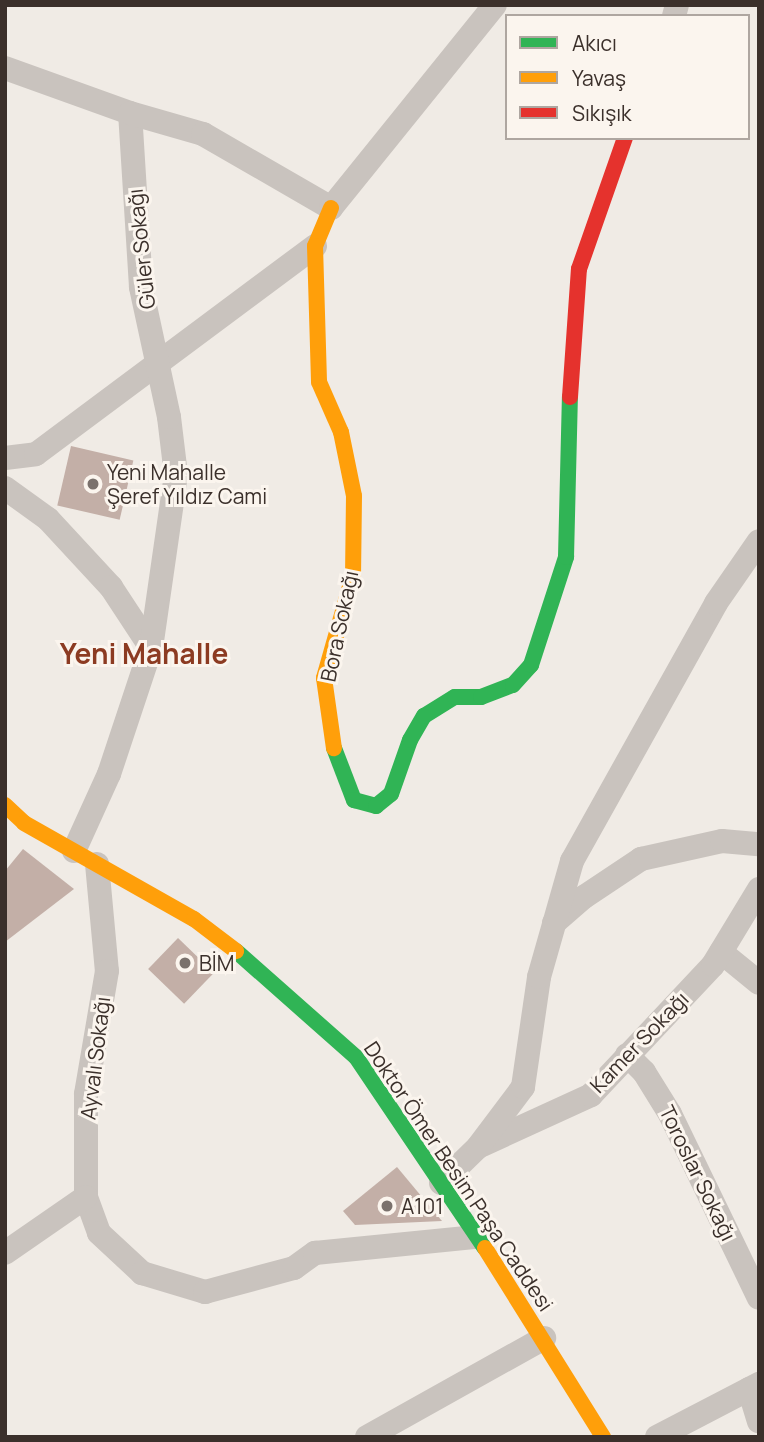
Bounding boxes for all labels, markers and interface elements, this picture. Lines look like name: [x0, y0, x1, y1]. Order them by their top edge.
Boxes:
legend: [505, 14, 750, 140]
text: Akıcı: [572, 29, 617, 57]
text: Yavaş: [572, 64, 626, 92]
text: Sıkışık: [572, 99, 632, 127]
street label: Güler Sokağı: [122, 188, 160, 310]
place label: Yeni Mahalle Şeref Yıldız Cami: [107, 459, 267, 509]
marker: Yeni Mahalle Şeref Yıldız Cami: [85, 476, 101, 492]
street label: Bora Sokağı: [315, 568, 363, 684]
district label: Yeni Mahalle: [60, 636, 228, 670]
place label: BİM: [199, 950, 234, 976]
marker: BİM: [177, 955, 193, 971]
street label: Kamer Sokağı: [585, 986, 693, 1098]
street label: Ayvalı Sokağı: [75, 995, 115, 1121]
street label: Doktor Ömer Besim Paşa Caddesi: [359, 1036, 559, 1316]
street label: Toroslar Sokağı: [654, 1101, 742, 1245]
place label: A101: [401, 1193, 443, 1219]
marker: A101: [379, 1198, 395, 1214]

